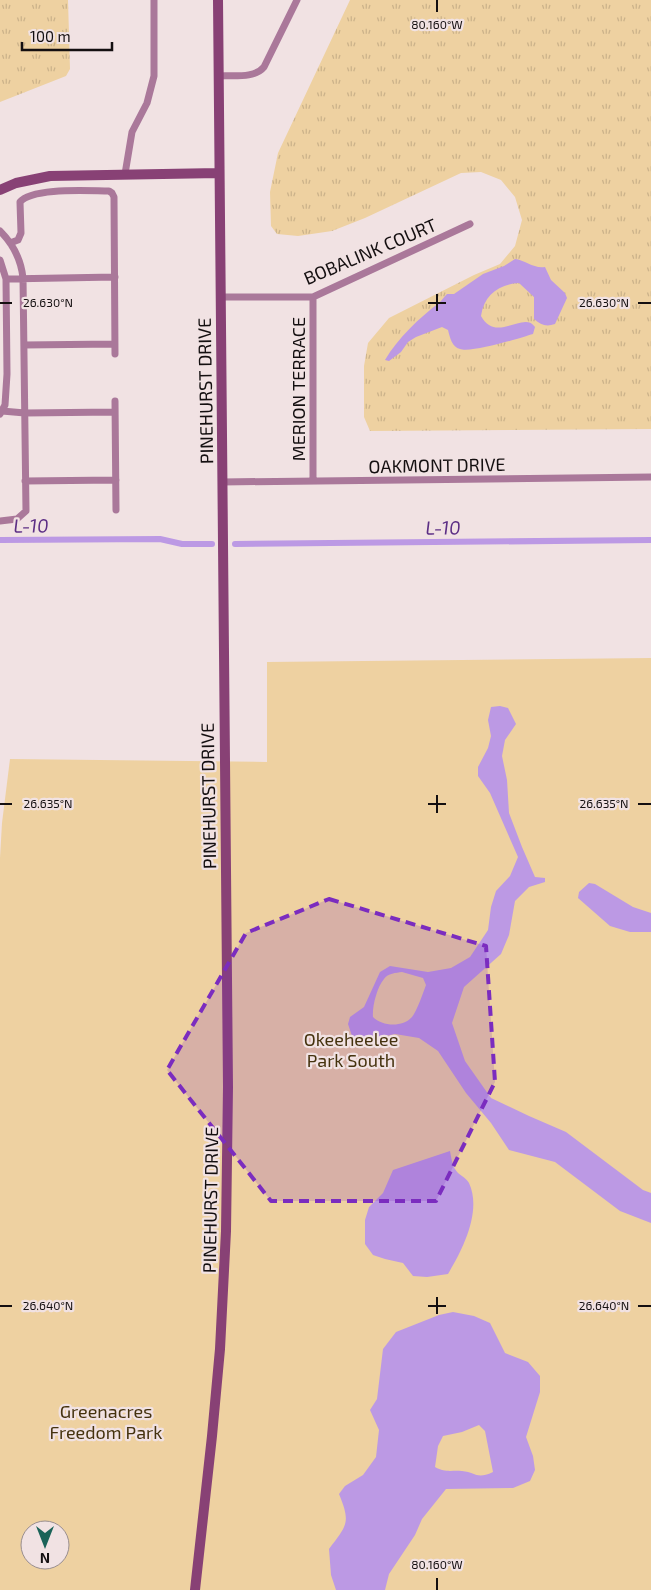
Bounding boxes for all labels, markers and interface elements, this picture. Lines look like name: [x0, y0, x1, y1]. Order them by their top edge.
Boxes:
text: 80.160°W: [411, 17, 463, 31]
scale bar: [22, 20, 112, 52]
text: 100 m: [30, 27, 71, 45]
street label: BOBALINK COURT: [300, 213, 440, 289]
text: 26.630°N: [23, 295, 73, 309]
text: 26.630°N: [579, 295, 629, 309]
street label: MERION TERRACE: [287, 317, 309, 461]
street label: PINEHURST DRIVE: [193, 318, 217, 464]
street label: OAKMONT DRIVE: [368, 453, 506, 477]
water label: L-10: [13, 513, 49, 537]
water label: L-10: [425, 515, 461, 539]
street label: PINEHURST DRIVE: [196, 723, 220, 869]
text: 26.635°N: [23, 796, 73, 810]
text: 26.635°N: [579, 796, 629, 810]
park label: Okeeheelee Park South: [304, 1028, 398, 1071]
street label: PINEHURST DRIVE: [198, 1127, 222, 1273]
text: 26.640°N: [23, 1298, 73, 1312]
text: 26.640°N: [579, 1298, 629, 1312]
park label: Greenacres Freedom Park: [50, 1400, 162, 1443]
north arrow: [20, 1520, 70, 1570]
text: N: [40, 1550, 50, 1567]
text: 80.160°W: [411, 1557, 463, 1571]

